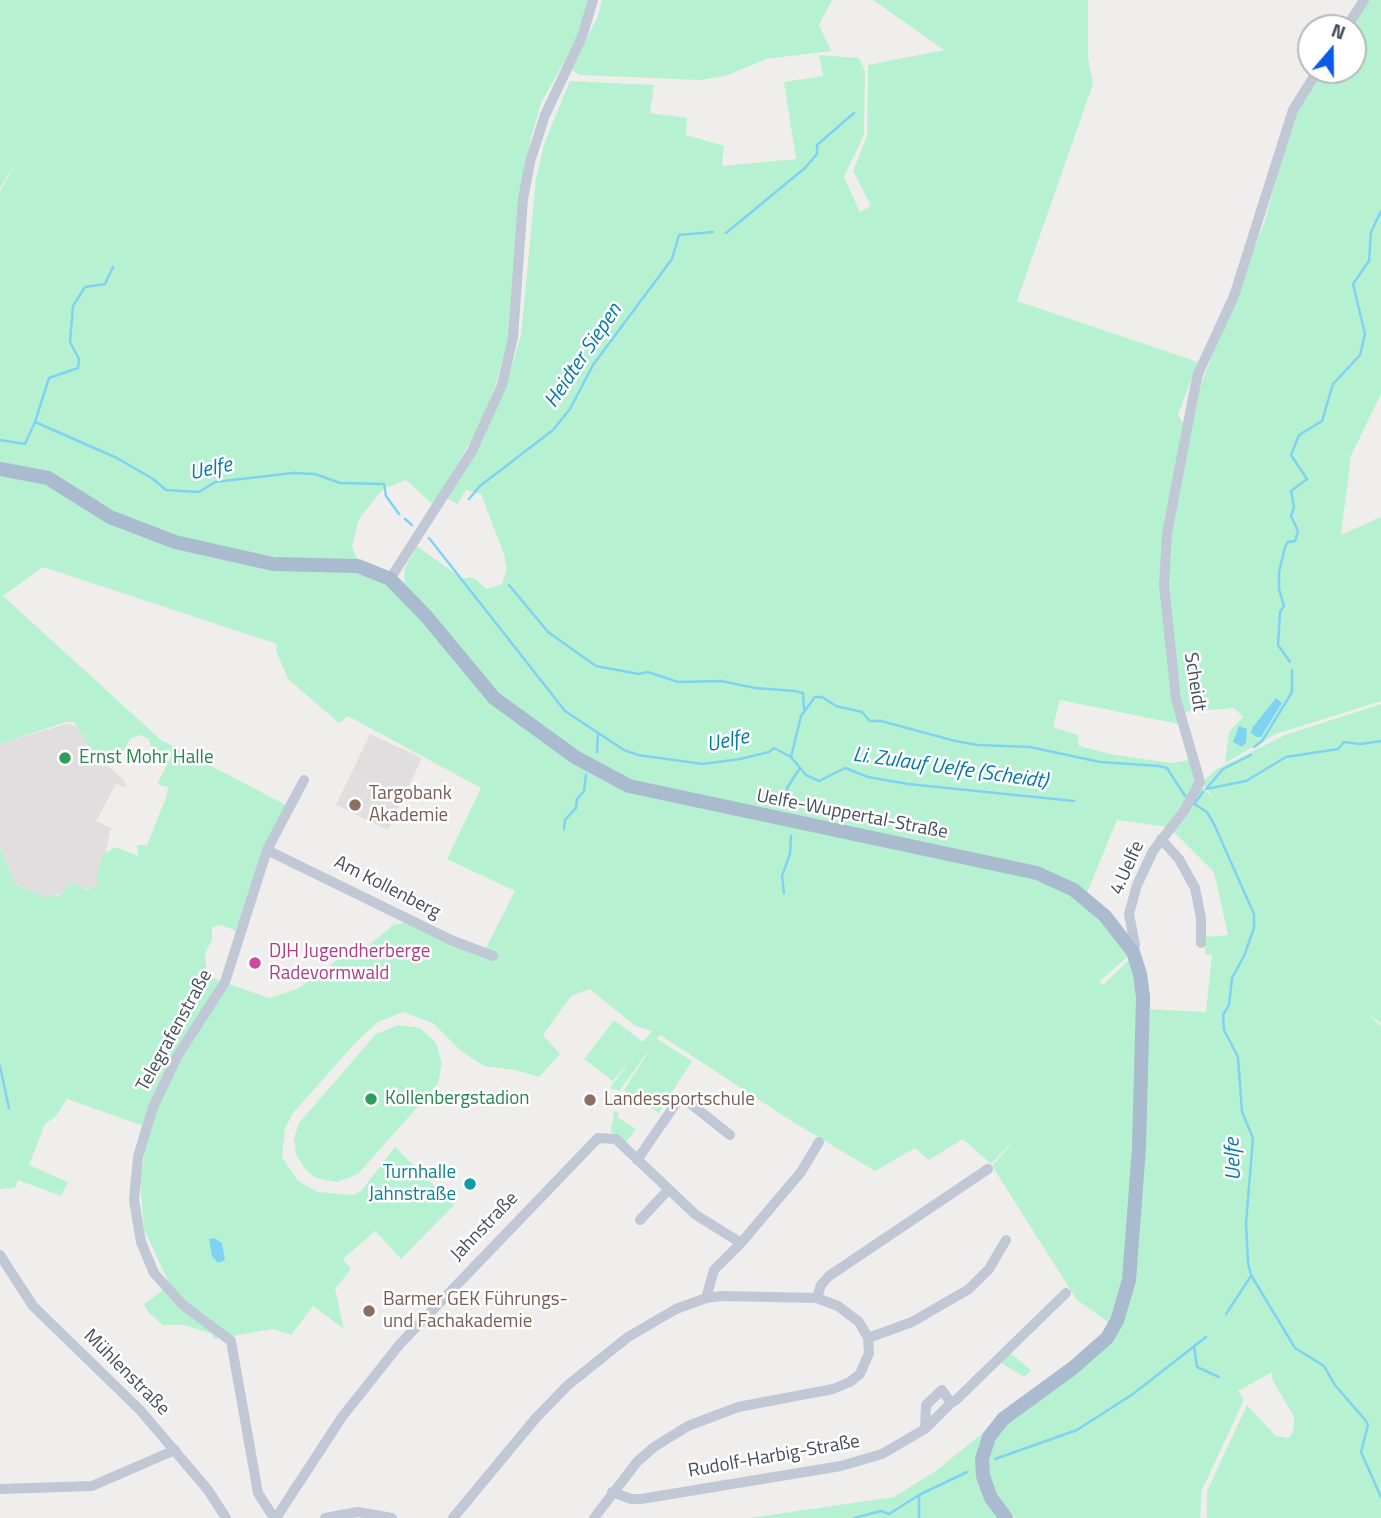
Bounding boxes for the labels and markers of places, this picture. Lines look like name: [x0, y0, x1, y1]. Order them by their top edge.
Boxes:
place label: Ernst Mohr Halle: [79, 747, 214, 769]
marker: Ernst Mohr Halle: [57, 750, 73, 766]
place label: Targobank Akademie: [369, 783, 452, 827]
marker: Targobank Akademie: [347, 797, 363, 813]
place label: DJH Jugendherberge Radevormwald: [269, 941, 430, 985]
marker: DJH Jugendherberge Radevormwald: [247, 955, 263, 971]
place label: Kollenbergstadion: [385, 1088, 529, 1110]
place label: Landessportschule: [604, 1089, 755, 1111]
marker: Kollenbergstadion: [363, 1091, 379, 1107]
marker: Landessportschule: [582, 1092, 598, 1108]
place label: Turnhalle Jahnstraße: [368, 1162, 456, 1206]
marker: Turnhalle Jahnstraße: [462, 1176, 478, 1192]
place label: Barmer GEK Führungs- und Fachakademie: [383, 1289, 568, 1333]
marker: Barmer GEK Führungs- und Fachakademie: [361, 1303, 377, 1319]

